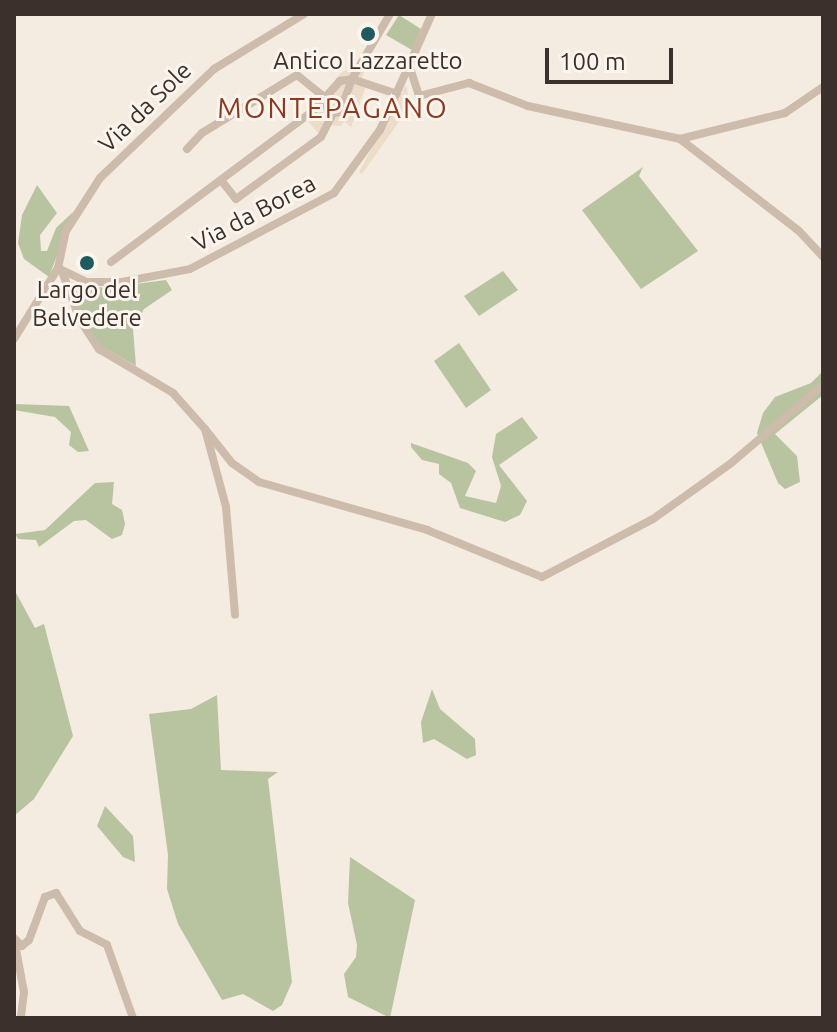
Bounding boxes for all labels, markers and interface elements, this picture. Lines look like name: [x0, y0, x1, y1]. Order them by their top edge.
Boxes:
marker: Antico Lazzaretto: [359, 25, 377, 43]
scale bar: [549, 32, 677, 82]
place label: Antico Lazzaretto: [273, 47, 463, 75]
text: 100 m: [559, 48, 626, 75]
street label: Via da Sole: [93, 56, 197, 158]
district label: MONTEPAGANO: [217, 91, 449, 125]
street label: Via da Borea: [187, 168, 321, 258]
marker: Largo del Belvedere: [78, 254, 96, 272]
place label: Largo del Belvedere: [32, 276, 142, 332]

